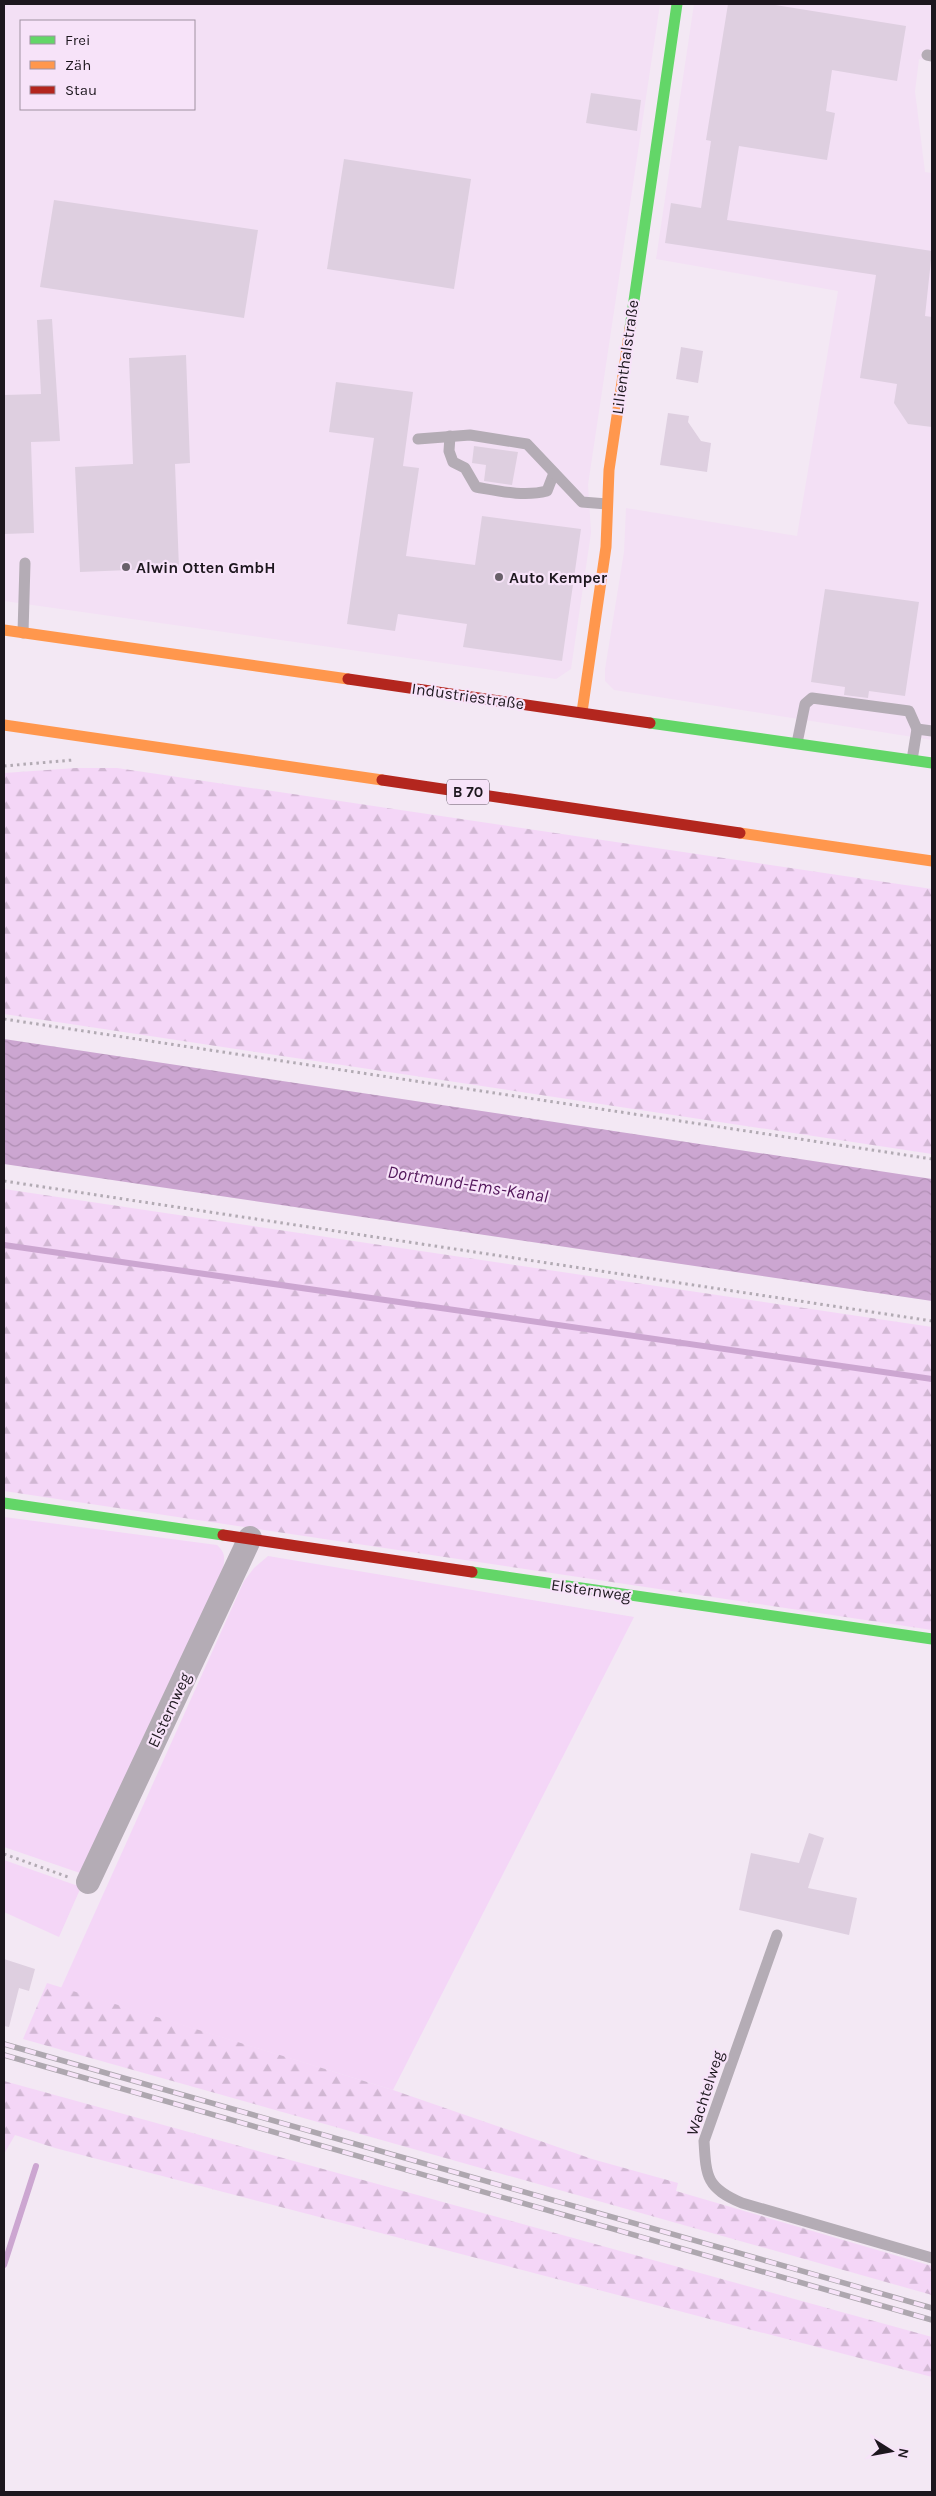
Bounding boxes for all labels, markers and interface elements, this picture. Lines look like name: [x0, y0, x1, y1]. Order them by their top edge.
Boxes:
legend: [20, 20, 195, 110]
text: Frei: [65, 31, 90, 49]
text: Zäh: [65, 56, 91, 74]
text: Stau: [65, 81, 97, 99]
street label: Lilienthalstraße: [608, 299, 642, 415]
place label: Alwin Otten GmbH: [136, 558, 275, 577]
marker: Alwin Otten GmbH: [120, 561, 132, 573]
place label: Auto Kemper: [509, 568, 608, 587]
marker: Auto Kemper: [493, 571, 505, 583]
street label: Industriestraße: [410, 679, 526, 713]
road number: B 70: [447, 780, 489, 804]
water label: Dortmund-Ems-Kanal: [386, 1160, 550, 1208]
street label: Elsternweg: [550, 1575, 632, 1605]
street label: Elsternweg: [143, 1670, 195, 1750]
street label: Wachtelweg: [682, 2048, 728, 2138]
north arrow: [866, 2426, 916, 2476]
text: N: [894, 2447, 913, 2460]

